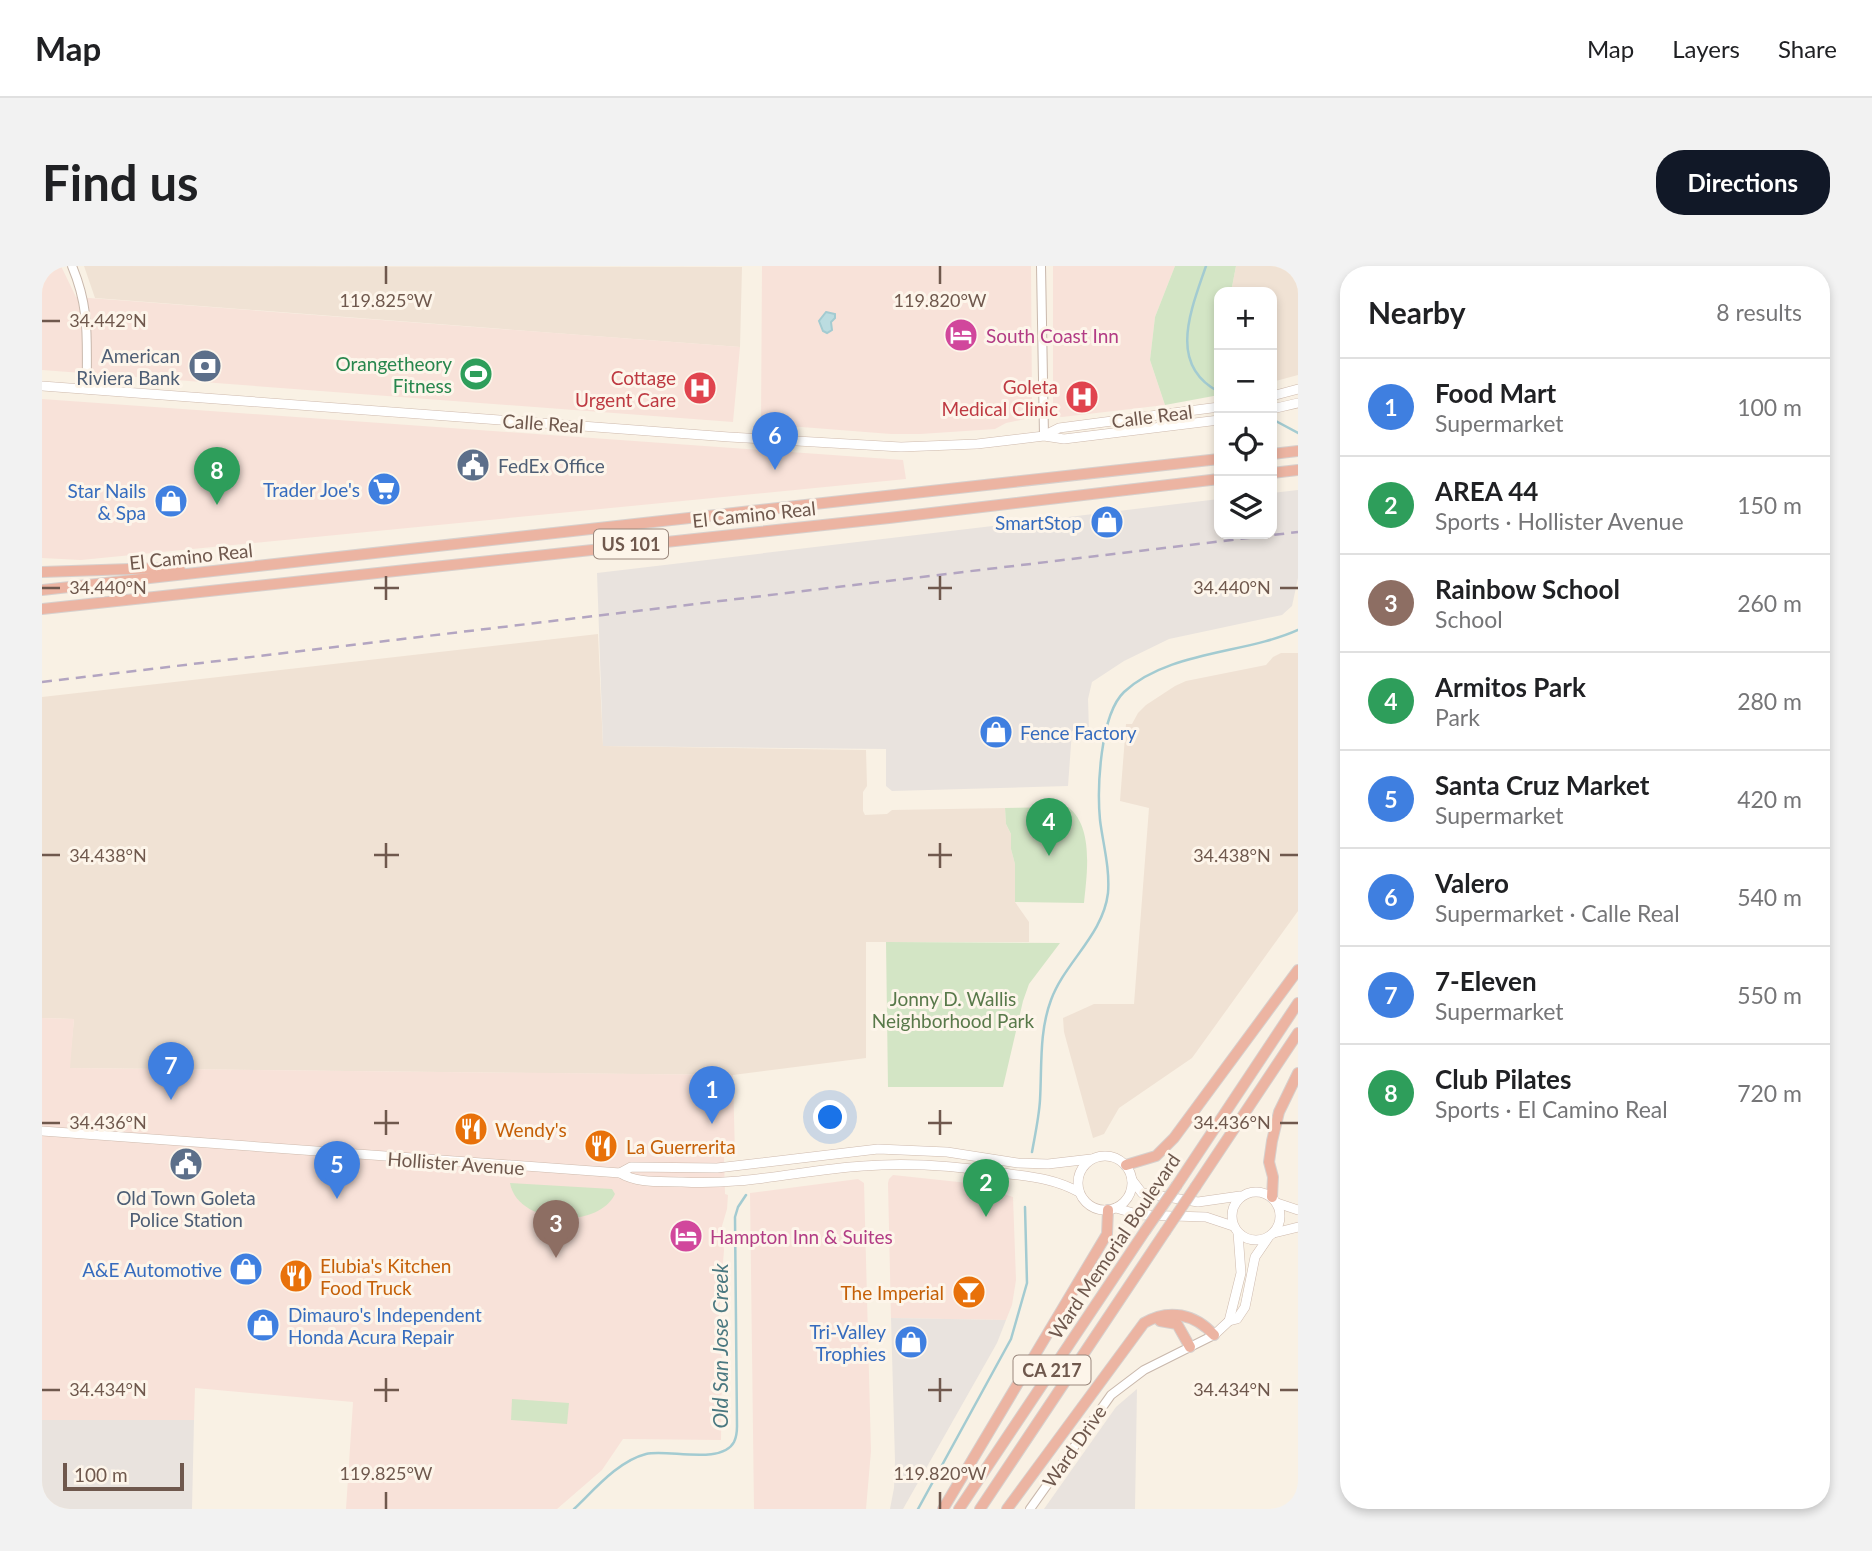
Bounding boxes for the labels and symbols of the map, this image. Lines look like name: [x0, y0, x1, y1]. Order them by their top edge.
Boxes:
text: 119.825°W: [340, 289, 433, 311]
text: 119.820°W: [894, 289, 987, 311]
text: 34.442°N: [69, 309, 147, 331]
hotel icon: South Coast Inn: [942, 316, 980, 354]
place label: South Coast Inn: [986, 324, 1119, 347]
place label: American Riviera Bank: [76, 344, 180, 389]
bank icon: American Riviera Bank: [186, 347, 224, 385]
place label: Orangetheory Fitness: [336, 352, 452, 397]
sports icon: Orangetheory Fitness: [457, 355, 495, 393]
place label: Cottage Urgent Care: [575, 366, 676, 411]
hospital icon: Cottage Urgent Care: [681, 369, 719, 407]
place label: Goleta Medical Clinic: [942, 375, 1058, 420]
hospital icon: Goleta Medical Clinic: [1063, 378, 1101, 416]
street label: Calle Real: [1110, 400, 1194, 432]
street label: Calle Real: [502, 409, 584, 437]
pin: 6: [752, 412, 798, 470]
public building icon: FedEx Office: [454, 446, 492, 484]
pin: 8: [194, 447, 240, 505]
place label: FedEx Office: [498, 454, 605, 477]
supermarket icon: Trader Joe's: [365, 470, 403, 508]
place label: Trader Joe's: [263, 478, 360, 501]
place label: Star Nails & Spa: [68, 479, 146, 524]
shop icon: Star Nails & Spa: [152, 482, 190, 520]
street label: El Camino Real: [691, 496, 817, 532]
shop icon: SmartStop: [1088, 503, 1126, 541]
place label: SmartStop: [995, 511, 1082, 534]
road number: US 101: [594, 530, 668, 558]
street label: El Camino Real: [128, 538, 254, 574]
text: 34.440°N: [69, 576, 147, 598]
text: 34.440°N: [1193, 576, 1271, 598]
shop icon: Fence Factory: [977, 713, 1015, 751]
place label: Fence Factory: [1020, 721, 1137, 744]
pin: 4: [1026, 798, 1072, 856]
text: 34.438°N: [69, 844, 147, 866]
text: 34.438°N: [1193, 844, 1271, 866]
park label: Jonny D. Wallis Neighborhood Park: [872, 987, 1035, 1032]
pin: 7: [148, 1042, 194, 1100]
pin: 1: [689, 1066, 735, 1124]
your location: [813, 1100, 847, 1134]
restaurant icon: Wendy's: [452, 1110, 490, 1148]
text: 34.436°N: [69, 1111, 147, 1133]
text: 34.436°N: [1193, 1111, 1271, 1133]
place label: Wendy's: [495, 1118, 567, 1141]
restaurant icon: La Guerrerita: [582, 1127, 620, 1165]
place label: La Guerrerita: [626, 1135, 736, 1158]
pin: 5: [314, 1141, 360, 1199]
public building icon: Old Town Goleta Police Station: [167, 1145, 205, 1183]
street label: Hollister Avenue: [387, 1147, 525, 1179]
street label: Ward Memorial Boulevard: [1043, 1149, 1185, 1343]
pin: 2: [963, 1159, 1009, 1217]
place label: Old Town Goleta Police Station: [116, 1186, 256, 1231]
pin: 3: [533, 1200, 579, 1258]
hotel icon: Hampton Inn & Suites: [667, 1217, 705, 1255]
place label: Hampton Inn & Suites: [710, 1225, 893, 1248]
shop icon: A&E Automotive: [227, 1250, 265, 1288]
place label: Elubia's Kitchen Food Truck: [320, 1254, 451, 1299]
restaurant icon: Elubia's Kitchen Food Truck: [277, 1257, 315, 1295]
place label: A&E Automotive: [82, 1258, 222, 1281]
water label: Old San Jose Creek: [707, 1262, 732, 1429]
bar icon: The Imperial: [950, 1273, 988, 1311]
place label: The Imperial: [841, 1281, 944, 1304]
place label: Dimauro's Independent Honda Acura Repair: [288, 1303, 482, 1348]
shop icon: Dimauro's Independent Honda Acura Repair: [244, 1306, 282, 1344]
place label: Tri-Valley Trophies: [809, 1320, 886, 1365]
shop icon: Tri-Valley Trophies: [892, 1323, 930, 1361]
road number: CA 217: [1014, 1356, 1090, 1385]
text: 34.434°N: [69, 1378, 147, 1400]
text: 34.434°N: [1193, 1378, 1271, 1400]
street label: Ward Drive: [1037, 1400, 1111, 1492]
scale bar: [63, 1460, 184, 1492]
text: 119.825°W: [340, 1462, 433, 1484]
text: 119.820°W: [894, 1462, 987, 1484]

